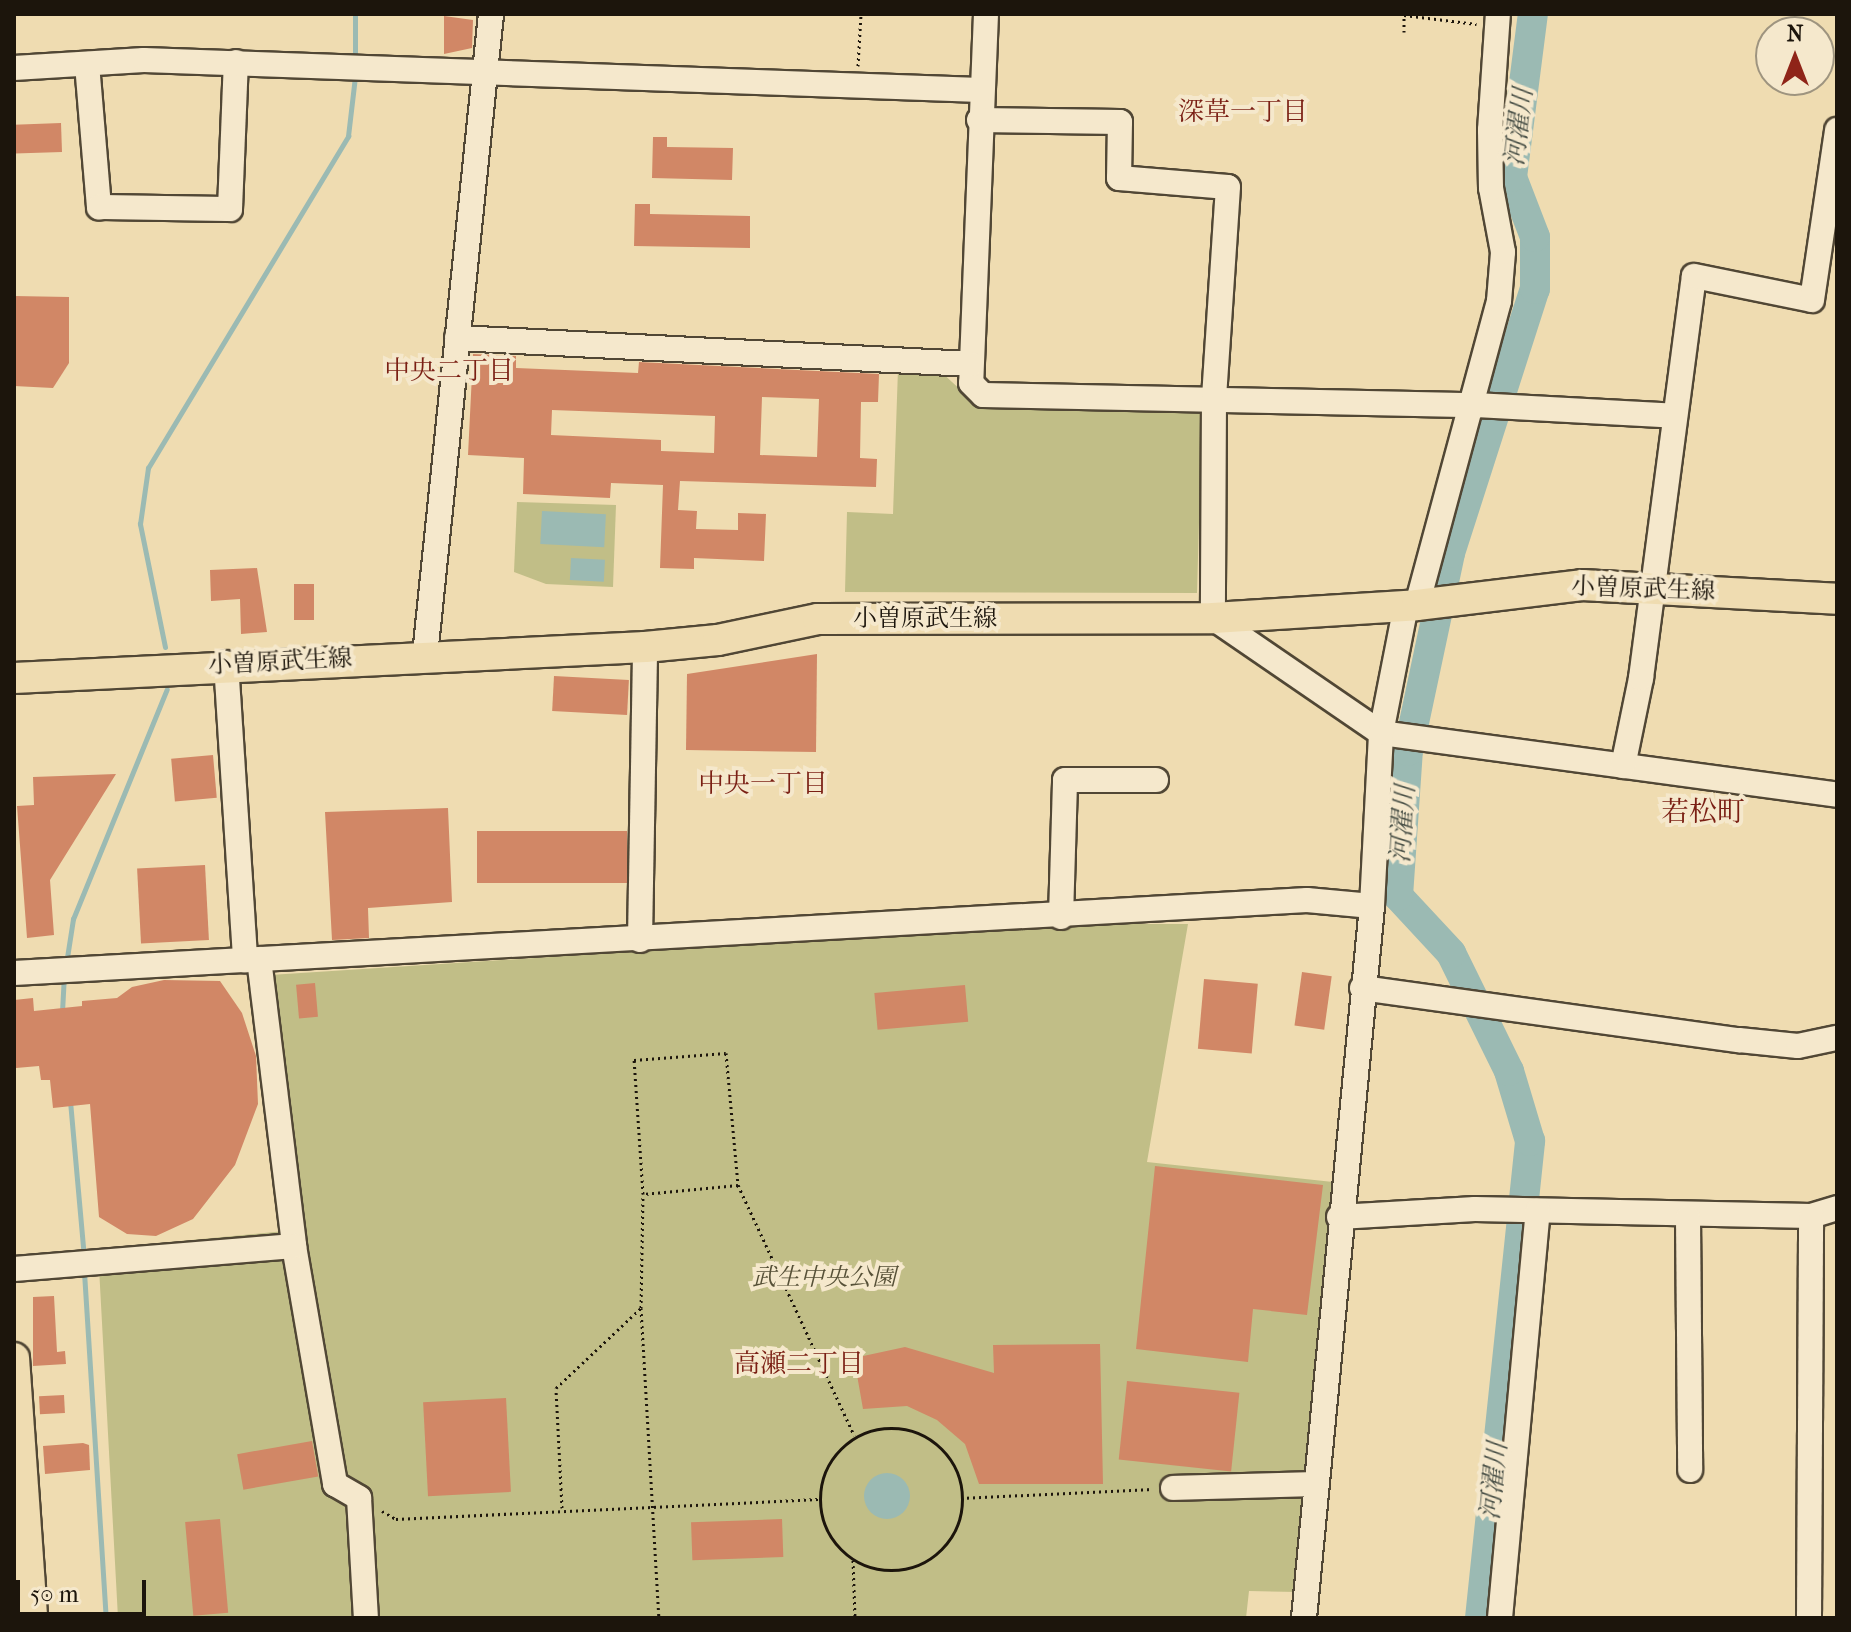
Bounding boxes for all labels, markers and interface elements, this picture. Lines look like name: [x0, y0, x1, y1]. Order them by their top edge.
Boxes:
north arrow: [1755, 16, 1835, 96]
text: N: [1787, 21, 1803, 47]
water label: 河濯川: [1499, 86, 1539, 168]
district label: 深草一丁目: [1178, 96, 1308, 128]
district label: 中央二丁目: [384, 355, 514, 387]
street label: 小曽原武生線: [1571, 572, 1715, 606]
street label: 小曽原武生線: [853, 605, 997, 633]
street label: 小曽原武生線: [207, 644, 353, 680]
district label: 中央一丁目: [698, 768, 828, 800]
water label: 河濯川: [1385, 784, 1421, 864]
district label: 若松町: [1661, 795, 1745, 829]
park label: 武生中央公園: [752, 1264, 896, 1292]
district label: 高瀬二丁目: [734, 1348, 864, 1380]
water label: 河濯川: [1474, 1441, 1514, 1521]
scale bar: [20, 1564, 150, 1614]
text: 50 m: [30, 1580, 79, 1608]

